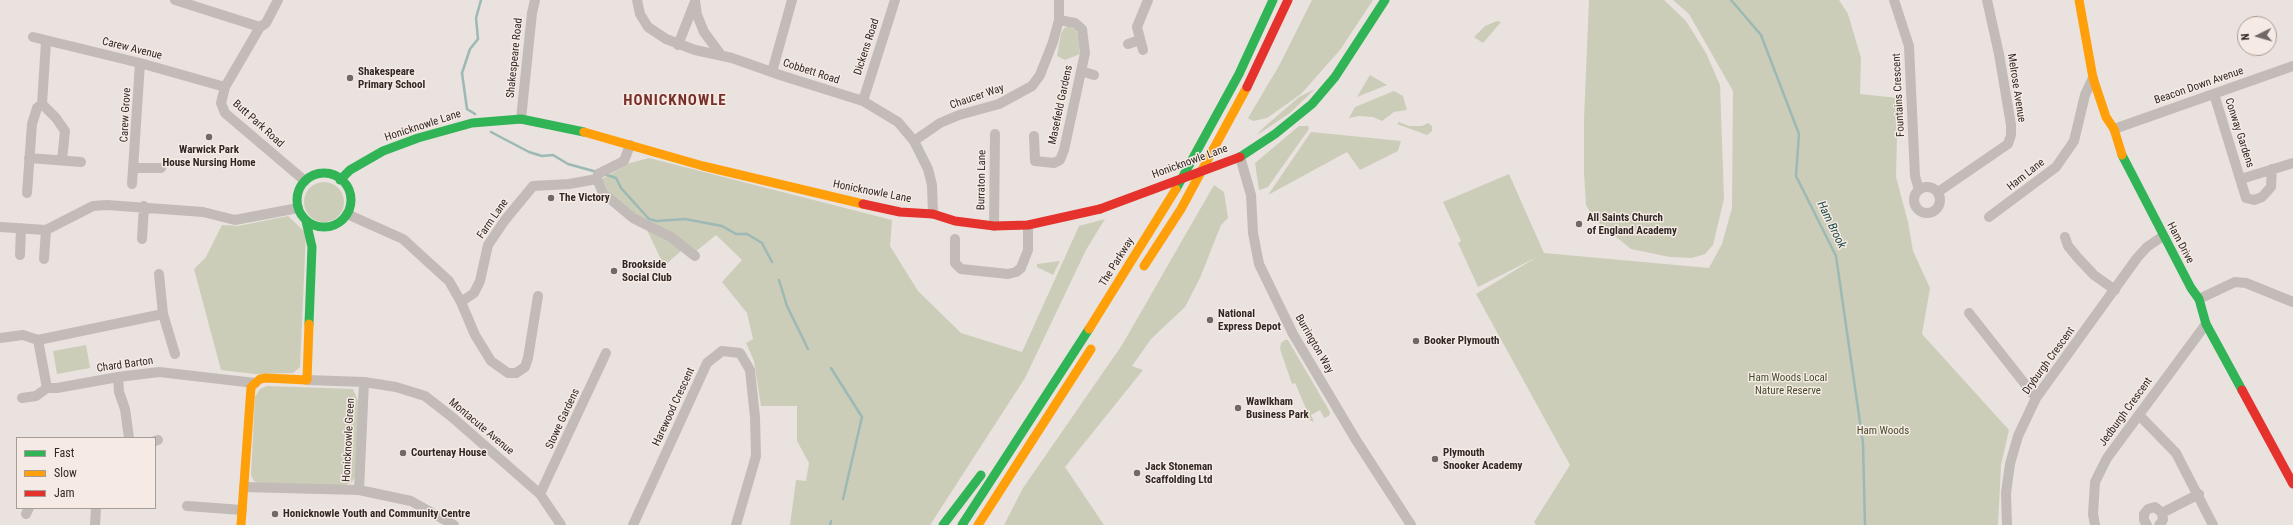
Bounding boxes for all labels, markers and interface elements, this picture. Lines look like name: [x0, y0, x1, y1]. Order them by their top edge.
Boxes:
north arrow: [2237, 16, 2277, 56]
street label: Shakespeare Road: [504, 17, 526, 99]
street label: Dickens Road: [852, 17, 882, 77]
text: N: [2239, 33, 2252, 41]
street label: Carew Avenue: [101, 35, 163, 63]
street label: Fountains Crescent: [1890, 53, 1908, 137]
street label: Melrose Avenue: [2004, 53, 2028, 123]
street label: Cobbett Road: [781, 57, 841, 87]
street label: Masefield Gardens: [1046, 64, 1076, 146]
place label: Shakespeare Primary School: [358, 65, 425, 91]
street label: Beacon Down Avenue: [2153, 65, 2245, 107]
marker: Shakespeare Primary School: [345, 73, 355, 83]
street label: Chaucer Way: [948, 82, 1006, 112]
street label: Carew Grove: [118, 87, 134, 143]
district label: HONICKNOWLE: [623, 92, 727, 110]
street label: Conway Gardens: [2222, 96, 2256, 170]
street label: Butt Park Road: [230, 97, 286, 151]
street label: Honicknowle Lane: [383, 107, 463, 145]
marker: Warwick Park House Nursing Home: [204, 132, 214, 142]
street label: Honicknowle Lane: [1150, 142, 1230, 182]
place label: Warwick Park House Nursing Home: [162, 143, 256, 169]
street label: Burraton Lane: [975, 150, 989, 210]
street label: Ham Lane: [2005, 156, 2047, 194]
street label: Honicknowle Lane: [832, 178, 912, 206]
place label: The Victory: [559, 191, 610, 205]
marker: The Victory: [546, 193, 556, 203]
street label: Farm Lane: [475, 197, 511, 241]
water label: Ham Brook: [1813, 199, 1849, 251]
place label: All Saints Church of England Academy: [1587, 211, 1677, 237]
marker: All Saints Church of England Academy: [1574, 219, 1584, 229]
street label: Ham Drive: [2164, 220, 2196, 266]
street label: The Parkway: [1097, 235, 1137, 289]
place label: Brookside Social Club: [622, 258, 672, 284]
marker: Brookside Social Club: [609, 266, 619, 276]
place label: National Express Depot: [1218, 307, 1281, 333]
street label: Burrington Way: [1292, 312, 1336, 376]
marker: National Express Depot: [1205, 315, 1215, 325]
street label: Dryburgh Crescent: [2020, 325, 2078, 397]
place label: Booker Plymouth: [1424, 334, 1499, 348]
marker: Booker Plymouth: [1411, 336, 1421, 346]
street label: Chard Barton: [96, 355, 154, 375]
street label: Harewood Crescent: [650, 366, 698, 448]
park label: Ham Woods Local Nature Reserve: [1749, 371, 1827, 397]
street label: Jedburgh Crescent: [2097, 375, 2155, 449]
street label: Stowe Gardens: [543, 387, 583, 451]
place label: Wawlkham Business Park: [1246, 395, 1309, 421]
street label: Montacute Avenue: [446, 396, 516, 458]
street label: Honicknowle Green: [340, 398, 358, 482]
marker: Wawlkham Business Park: [1233, 403, 1243, 413]
park label: Ham Woods: [1857, 424, 1909, 438]
legend: [16, 437, 156, 509]
text: Fast: [54, 446, 74, 460]
place label: Courtenay House: [411, 446, 487, 460]
place label: Plymouth Snooker Academy: [1443, 446, 1522, 472]
marker: Courtenay House: [398, 448, 408, 458]
marker: Plymouth Snooker Academy: [1430, 454, 1440, 464]
place label: Jack Stoneman Scaffolding Ltd: [1145, 460, 1212, 486]
text: Slow: [54, 466, 77, 480]
marker: Jack Stoneman Scaffolding Ltd: [1132, 468, 1142, 478]
text: Jam: [54, 486, 75, 500]
place label: Honicknowle Youth and Community Centre: [283, 507, 470, 521]
marker: Honicknowle Youth and Community Centre: [270, 509, 280, 519]

